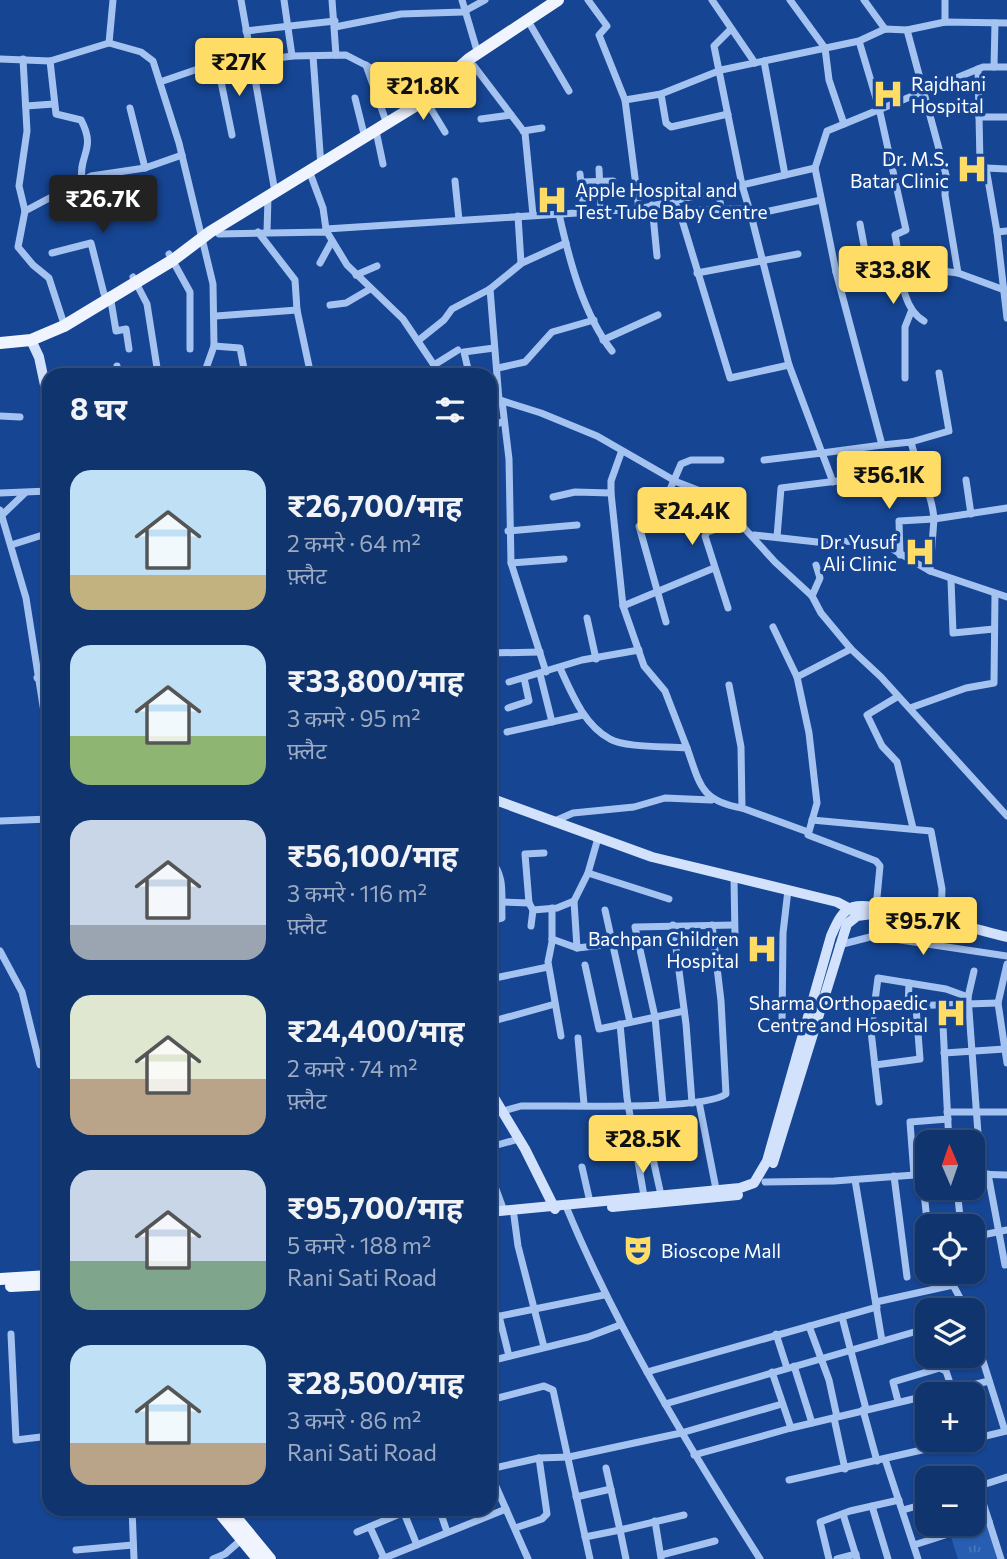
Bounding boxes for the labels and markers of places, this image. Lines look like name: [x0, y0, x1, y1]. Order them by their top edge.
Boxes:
pin: ₹27K: [198, 38, 280, 98]
pin: ₹21.8K: [366, 62, 480, 122]
place label: Rajdhani Hospital: [911, 72, 986, 117]
hospital icon: Rajdhani Hospital: [871, 77, 905, 111]
place label: Dr. M.S. Batar Clinic: [850, 147, 949, 192]
hospital icon: Dr. M.S. Batar Clinic: [955, 152, 989, 186]
pin: ₹26.7K: [46, 176, 160, 235]
place label: Apple Hospital and Test Tube Baby Centre: [575, 178, 768, 223]
hospital icon: Apple Hospital and Test Tube Baby Centre: [535, 183, 569, 217]
pin: ₹33.8K: [836, 246, 950, 306]
pin: ₹56.1K: [832, 452, 946, 511]
pin: ₹24.4K: [635, 488, 749, 547]
place label: Dr. Yusuf Ali Clinic: [820, 530, 897, 575]
hospital icon: Dr. Yusuf Ali Clinic: [903, 535, 937, 569]
pin: ₹95.7K: [866, 898, 980, 957]
place label: Bachpan Children Hospital: [588, 927, 739, 972]
hospital icon: Bachpan Children Hospital: [745, 932, 779, 966]
place label: Sharma Orthopaedic Centre and Hospital: [749, 991, 928, 1036]
hospital icon: Sharma Orthopaedic Centre and Hospital: [934, 996, 968, 1030]
pin: ₹28.5K: [586, 1116, 700, 1175]
theatre icon: Bioscope Mall: [621, 1233, 655, 1267]
place label: Bioscope Mall: [661, 1239, 781, 1262]

